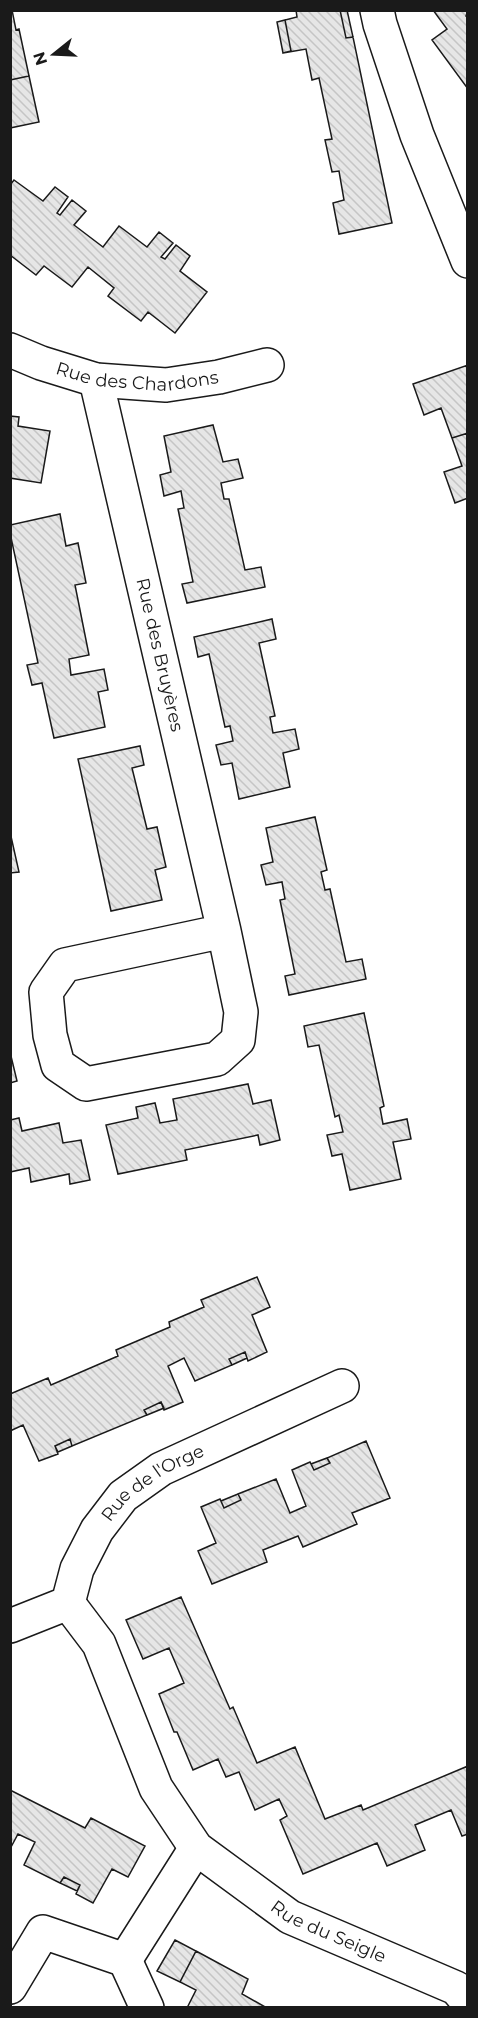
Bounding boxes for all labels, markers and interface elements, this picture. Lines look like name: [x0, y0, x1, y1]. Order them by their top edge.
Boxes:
north arrow: [24, 24, 84, 84]
text: N: [29, 49, 51, 68]
street label: Rue des Chardons: [53, 357, 220, 396]
street label: Rue des Bruyères: [131, 576, 188, 734]
street label: Rue de l'Orge: [97, 1440, 208, 1526]
street label: Rue du Seigle: [266, 1896, 389, 1968]

